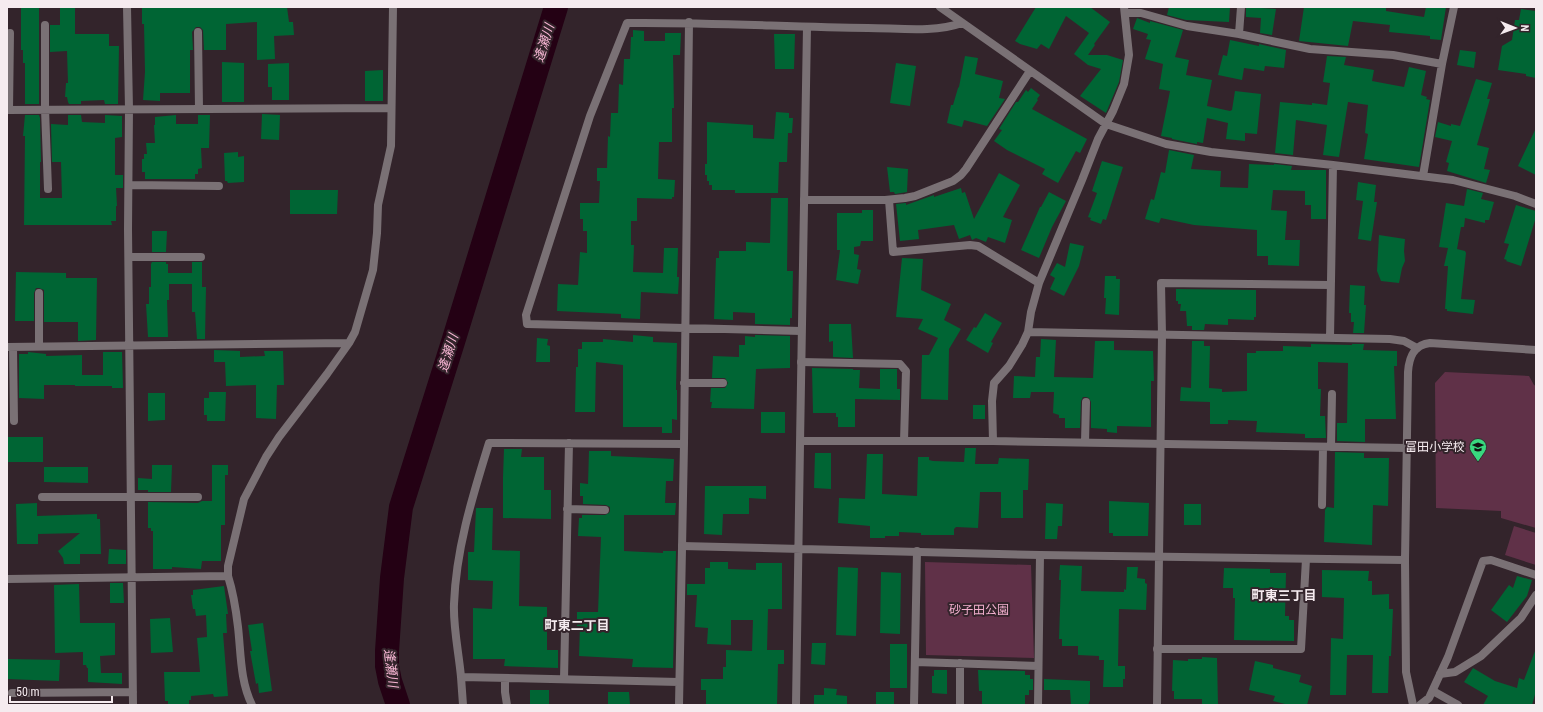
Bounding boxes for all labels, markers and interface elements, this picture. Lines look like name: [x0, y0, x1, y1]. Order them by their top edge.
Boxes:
north arrow: [1495, 8, 1535, 48]
water label: 逢瀬川: [531, 20, 557, 64]
text: N: [1518, 25, 1531, 32]
water label: 逢瀬川: [435, 330, 461, 374]
school or university icon: 富田小学校: [1468, 437, 1488, 462]
place label: 富田小学校: [1405, 440, 1465, 454]
district label: 町東三丁目: [1251, 588, 1317, 603]
park label: 砂子田公園: [949, 603, 1009, 617]
district label: 町東二丁目: [544, 618, 610, 633]
water label: 逢瀬川: [381, 648, 401, 690]
scale bar: [10, 678, 112, 704]
text: 50 m: [16, 685, 40, 699]

